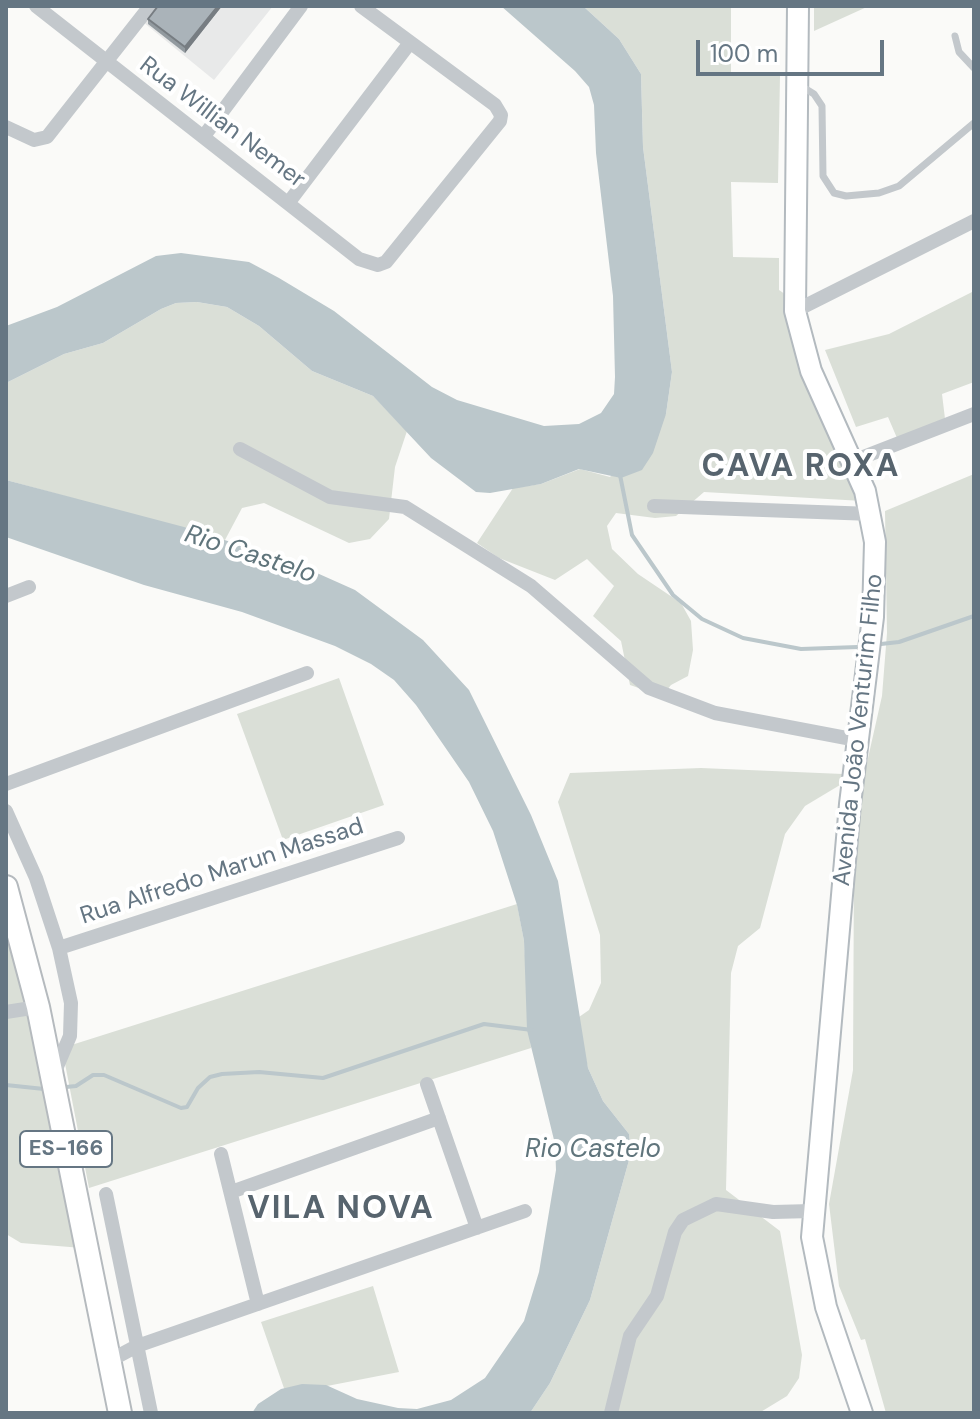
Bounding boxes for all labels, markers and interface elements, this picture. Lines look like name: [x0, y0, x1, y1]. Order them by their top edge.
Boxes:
scale bar: [700, 24, 888, 74]
text: 100 m: [710, 38, 778, 69]
street label: Rua Willian Nemer: [133, 51, 311, 195]
district label: CAVA ROXA: [701, 449, 901, 487]
water label: Rio Castelo: [180, 519, 320, 591]
street label: Avenida João Venturim Filho: [828, 572, 890, 888]
street label: Rua Alfredo Marun Massad: [77, 813, 367, 931]
road number: ES-166: [20, 1131, 112, 1167]
water label: Rio Castelo: [525, 1134, 661, 1166]
district label: VILA NOVA: [247, 1191, 435, 1229]

